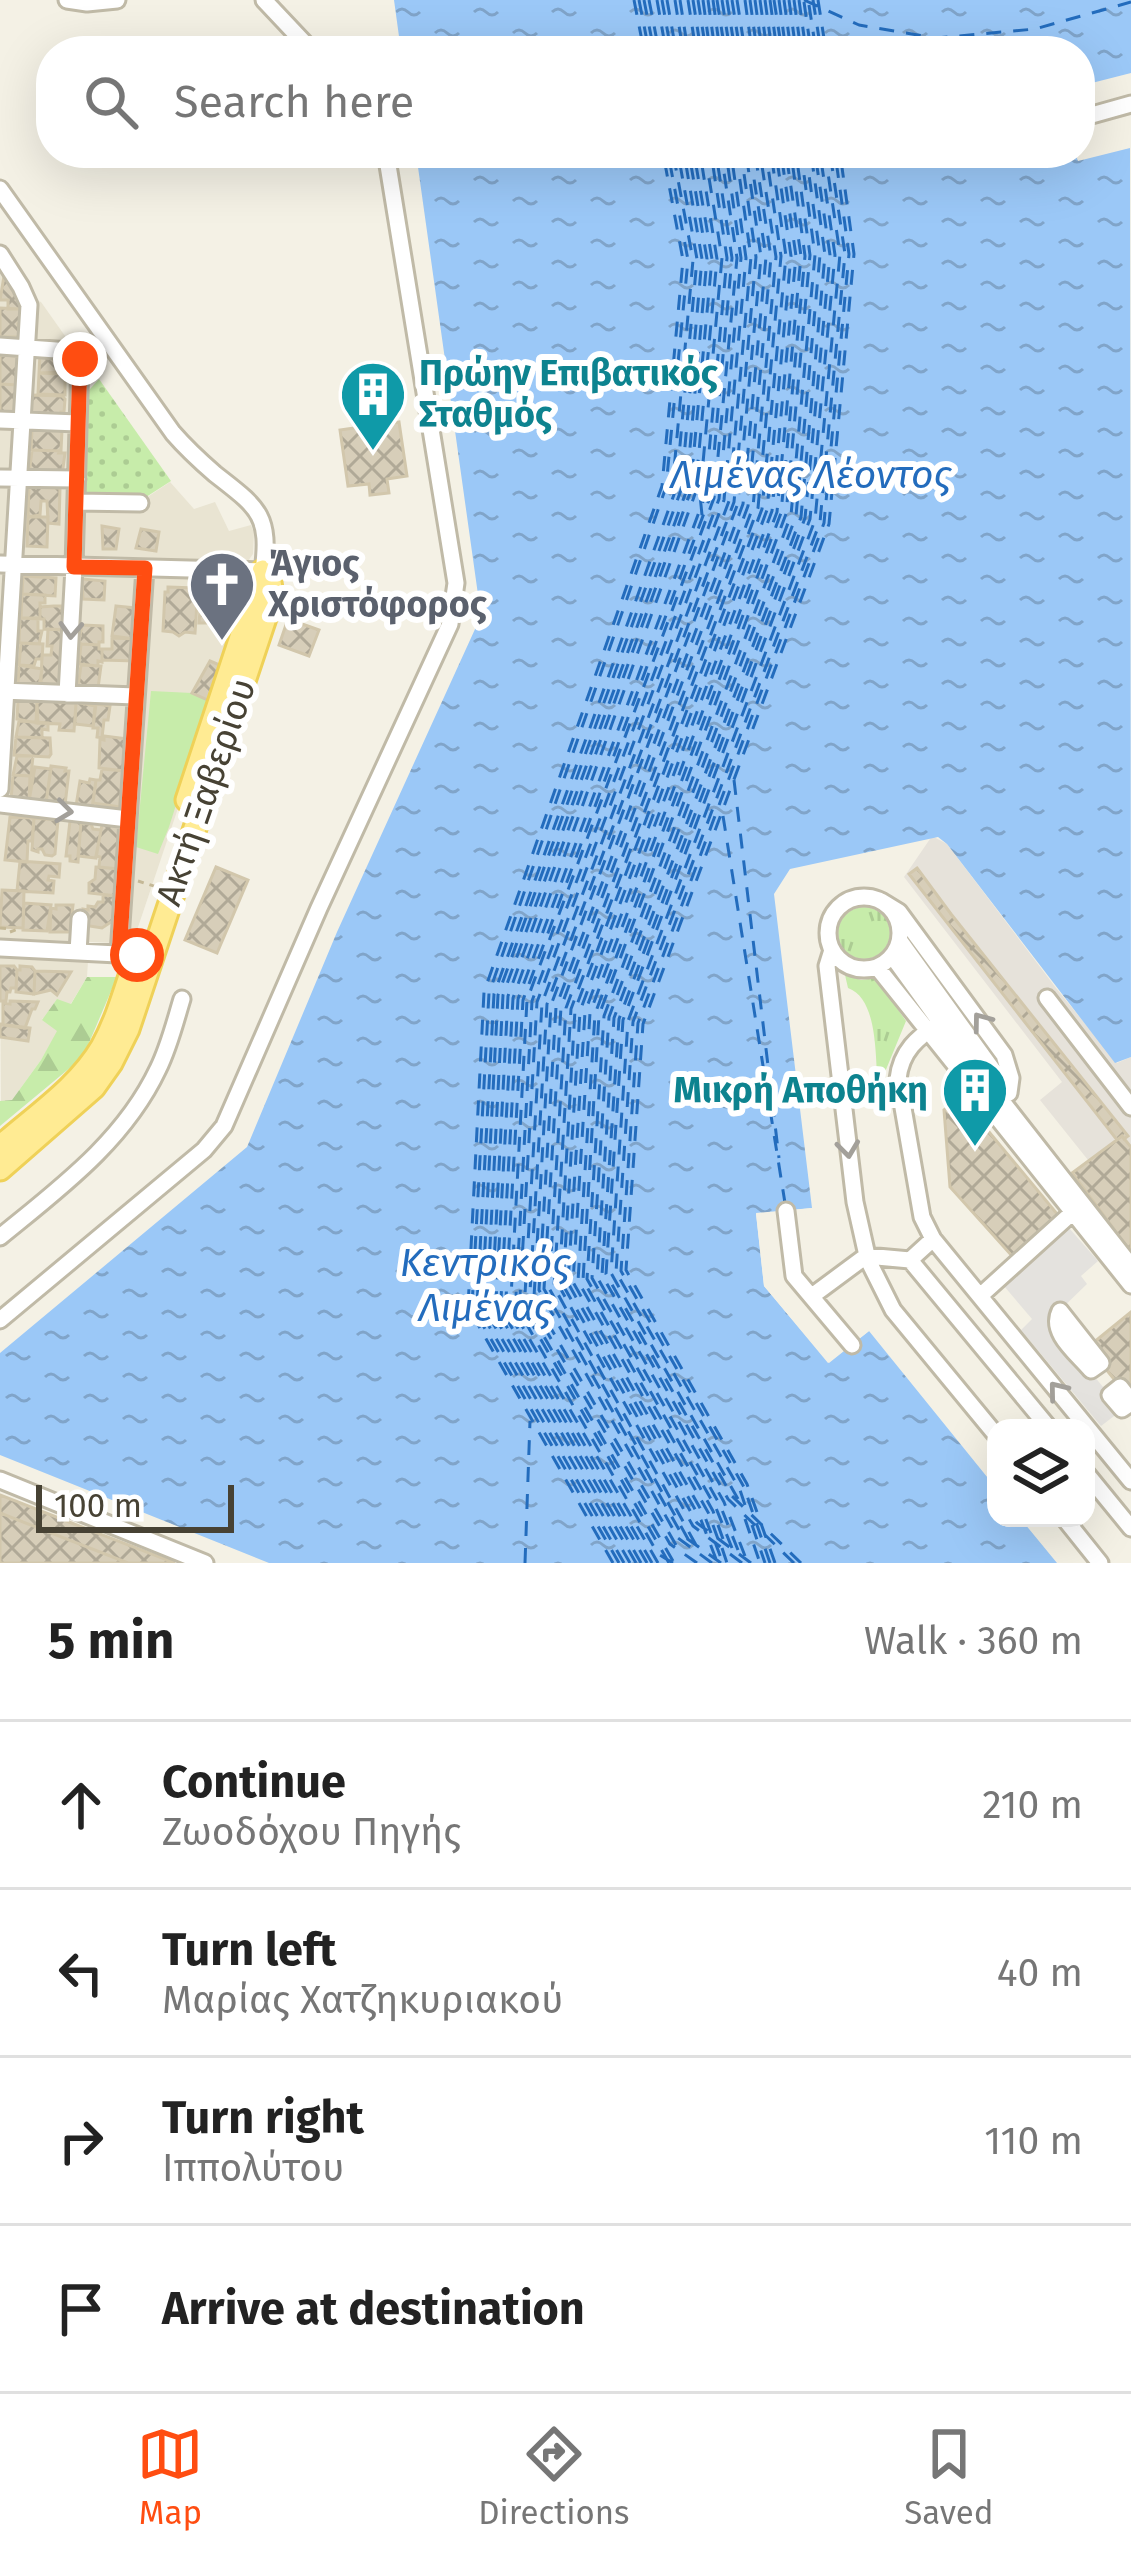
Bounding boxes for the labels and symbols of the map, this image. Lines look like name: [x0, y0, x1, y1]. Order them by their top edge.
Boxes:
route end: [53, 332, 107, 386]
place label: Πρώην Επιβατικός Σταθμός: [419, 351, 719, 436]
building icon: Πρώην Επιβατικός Σταθμός: [338, 359, 408, 453]
water label: Λιμένας Λέοντος: [668, 452, 953, 498]
place label: Άγιος Χριστόφορος: [267, 541, 488, 626]
church icon: Άγιος Χριστόφορος: [187, 549, 257, 643]
one-way arrow: [58, 621, 84, 640]
street label: Ακτή Ξαβερίου: [147, 673, 265, 911]
one-way arrow: [54, 798, 74, 824]
route start: [110, 928, 164, 982]
one-way arrow: [973, 1013, 995, 1035]
building icon: Μικρή Αποθήκη: [940, 1055, 1010, 1149]
place label: Μικρή Αποθήκη: [674, 1068, 928, 1112]
one-way arrow: [835, 1139, 861, 1159]
water label: Κεντρικός Λιμένας: [400, 1240, 571, 1331]
one-way arrow: [1050, 1382, 1071, 1404]
scale bar: [36, 1479, 234, 1532]

